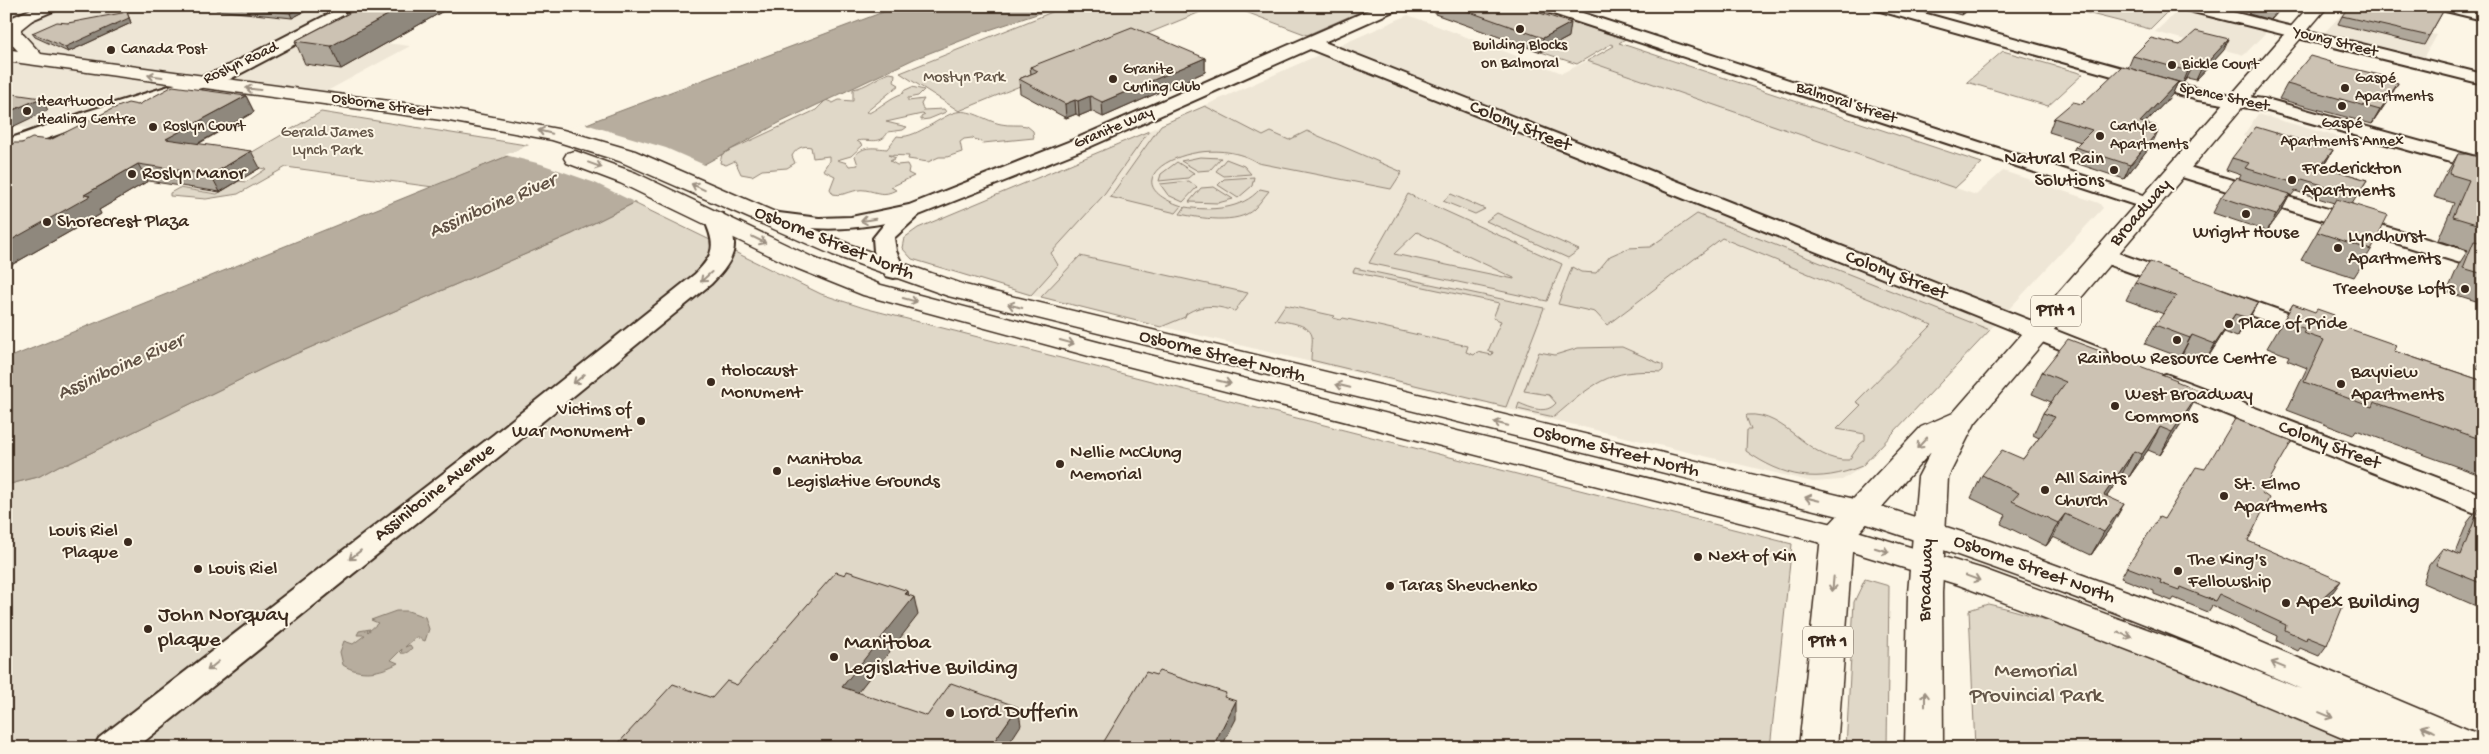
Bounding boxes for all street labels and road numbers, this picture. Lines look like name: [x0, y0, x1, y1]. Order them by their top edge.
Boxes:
street label: Young Street: [2289, 23, 2381, 63]
street label: Roslyn Road: [201, 38, 283, 90]
street label: Balmoral Street: [1792, 78, 1900, 130]
street label: Spence Street: [2177, 79, 2272, 117]
street label: Osborne Street: [330, 90, 433, 123]
street label: Colony Street: [1466, 96, 1576, 159]
street label: Granite Way: [1071, 104, 1157, 154]
street label: Broadway: [2105, 174, 2177, 252]
street label: Osborne Street North: [751, 201, 917, 287]
street label: Colony Street: [1842, 246, 1953, 307]
road number: PTH 1: [2031, 296, 2081, 326]
street label: Osborne Street North: [1137, 325, 1307, 389]
street label: Colony Street: [2275, 416, 2386, 477]
street label: Osborne Street North: [1531, 420, 1701, 484]
street label: Assiniboine Avenue: [370, 439, 500, 547]
street label: Osborne Street North: [1950, 530, 2118, 610]
street label: Broadway: [1914, 538, 1940, 623]
road number: PTH 1: [1803, 626, 1853, 658]

